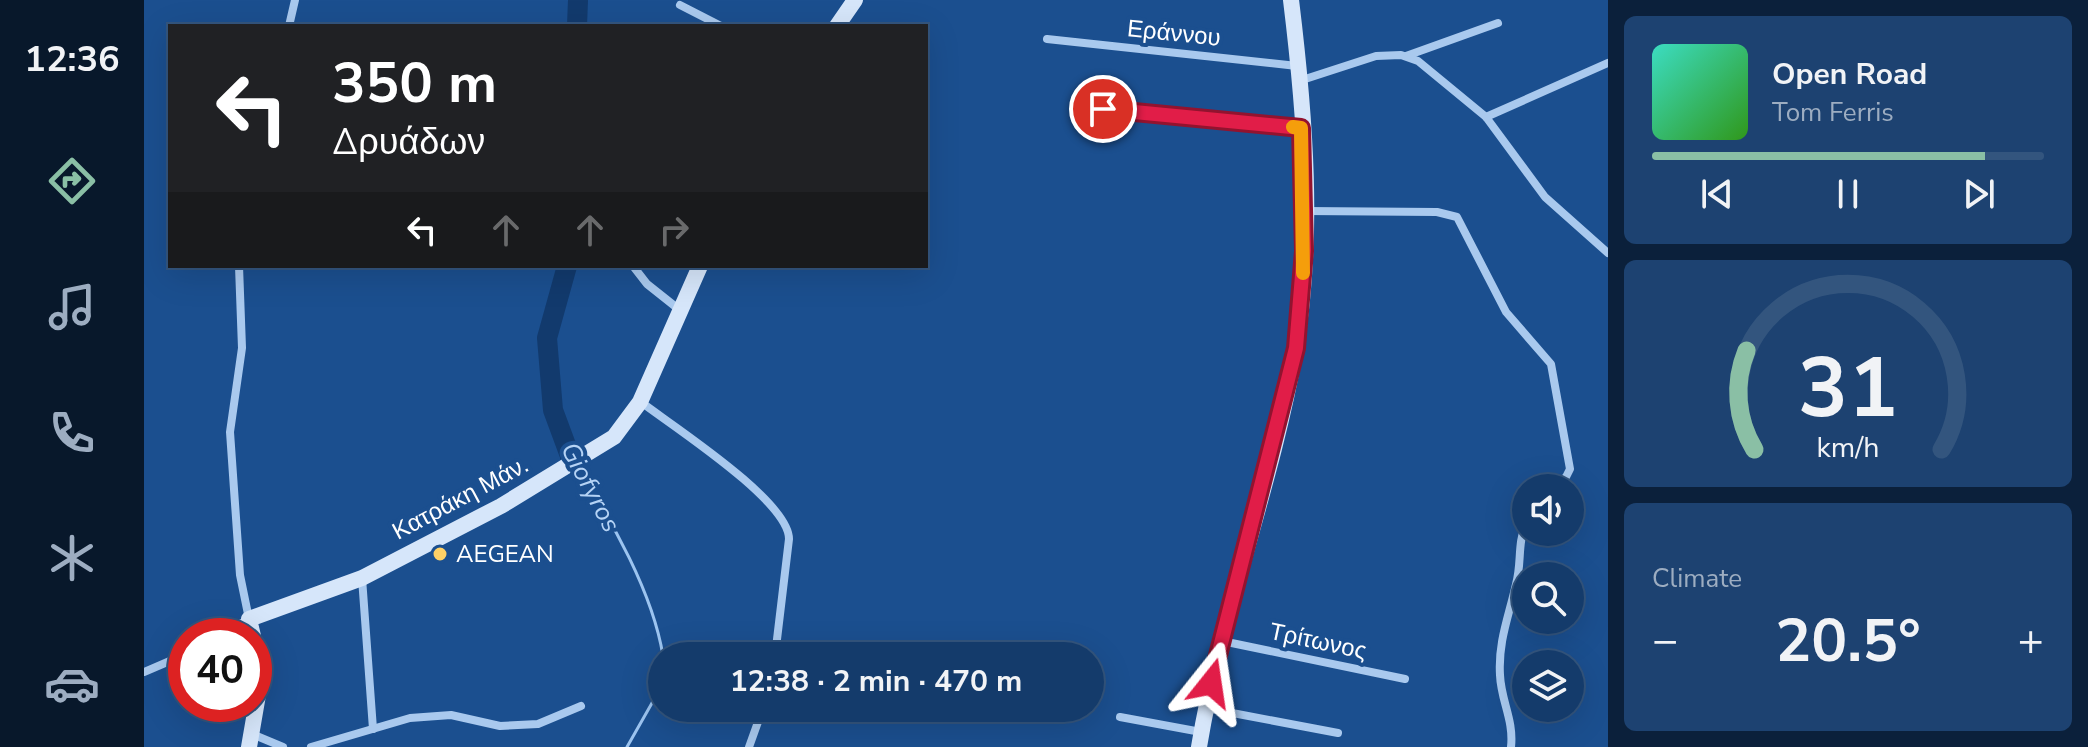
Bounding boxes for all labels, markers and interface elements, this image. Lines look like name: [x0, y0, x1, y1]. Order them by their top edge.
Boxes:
street label: Εράννου: [1126, 12, 1222, 54]
text: 12:36: [24, 35, 120, 84]
text: 350 m: [332, 45, 497, 122]
text: Open Road: [1772, 54, 1927, 95]
icon: left: [200, 56, 304, 160]
pin: [1069, 75, 1137, 143]
icon: arrive: [1081, 87, 1125, 131]
text: Tom Ferris: [1772, 95, 1894, 130]
text: Δρυάδων: [332, 118, 485, 167]
icon: directions: [44, 153, 100, 209]
icon: previous: [1695, 172, 1739, 216]
icon: pause: [1826, 172, 1870, 216]
icon: next: [1957, 172, 2001, 216]
icon: left: [400, 208, 444, 252]
icon: ahead: [484, 208, 528, 252]
icon: ahead: [568, 208, 612, 252]
icon: right: [652, 208, 696, 252]
icon: music: [44, 279, 100, 335]
text: 31: [1798, 331, 1898, 444]
icon: phone: [44, 405, 100, 461]
text: km/h: [1817, 428, 1879, 467]
water label: Giofyros: [552, 436, 629, 538]
street label: Κατράκη Μάν.: [387, 449, 533, 547]
map controls: [1512, 474, 1584, 722]
button: sound: [1512, 474, 1584, 546]
icon: climate: [44, 530, 100, 586]
place label: AEGEAN: [456, 538, 554, 570]
marker: AEGEAN: [431, 545, 449, 563]
text: Climate: [1652, 561, 1742, 596]
button: search: [1512, 562, 1584, 634]
text: 20.5°: [1775, 600, 1921, 682]
text: −: [1652, 611, 1678, 671]
text: +: [2018, 611, 2044, 671]
street label: Τρίτωνος: [1267, 615, 1369, 667]
speed limit sign: 40: [168, 618, 272, 722]
position arrow: [1169, 641, 1253, 725]
button: layers: [1512, 650, 1584, 722]
icon: car: [44, 656, 100, 712]
text: 12:38 · 2 min · 470 m: [730, 661, 1022, 702]

